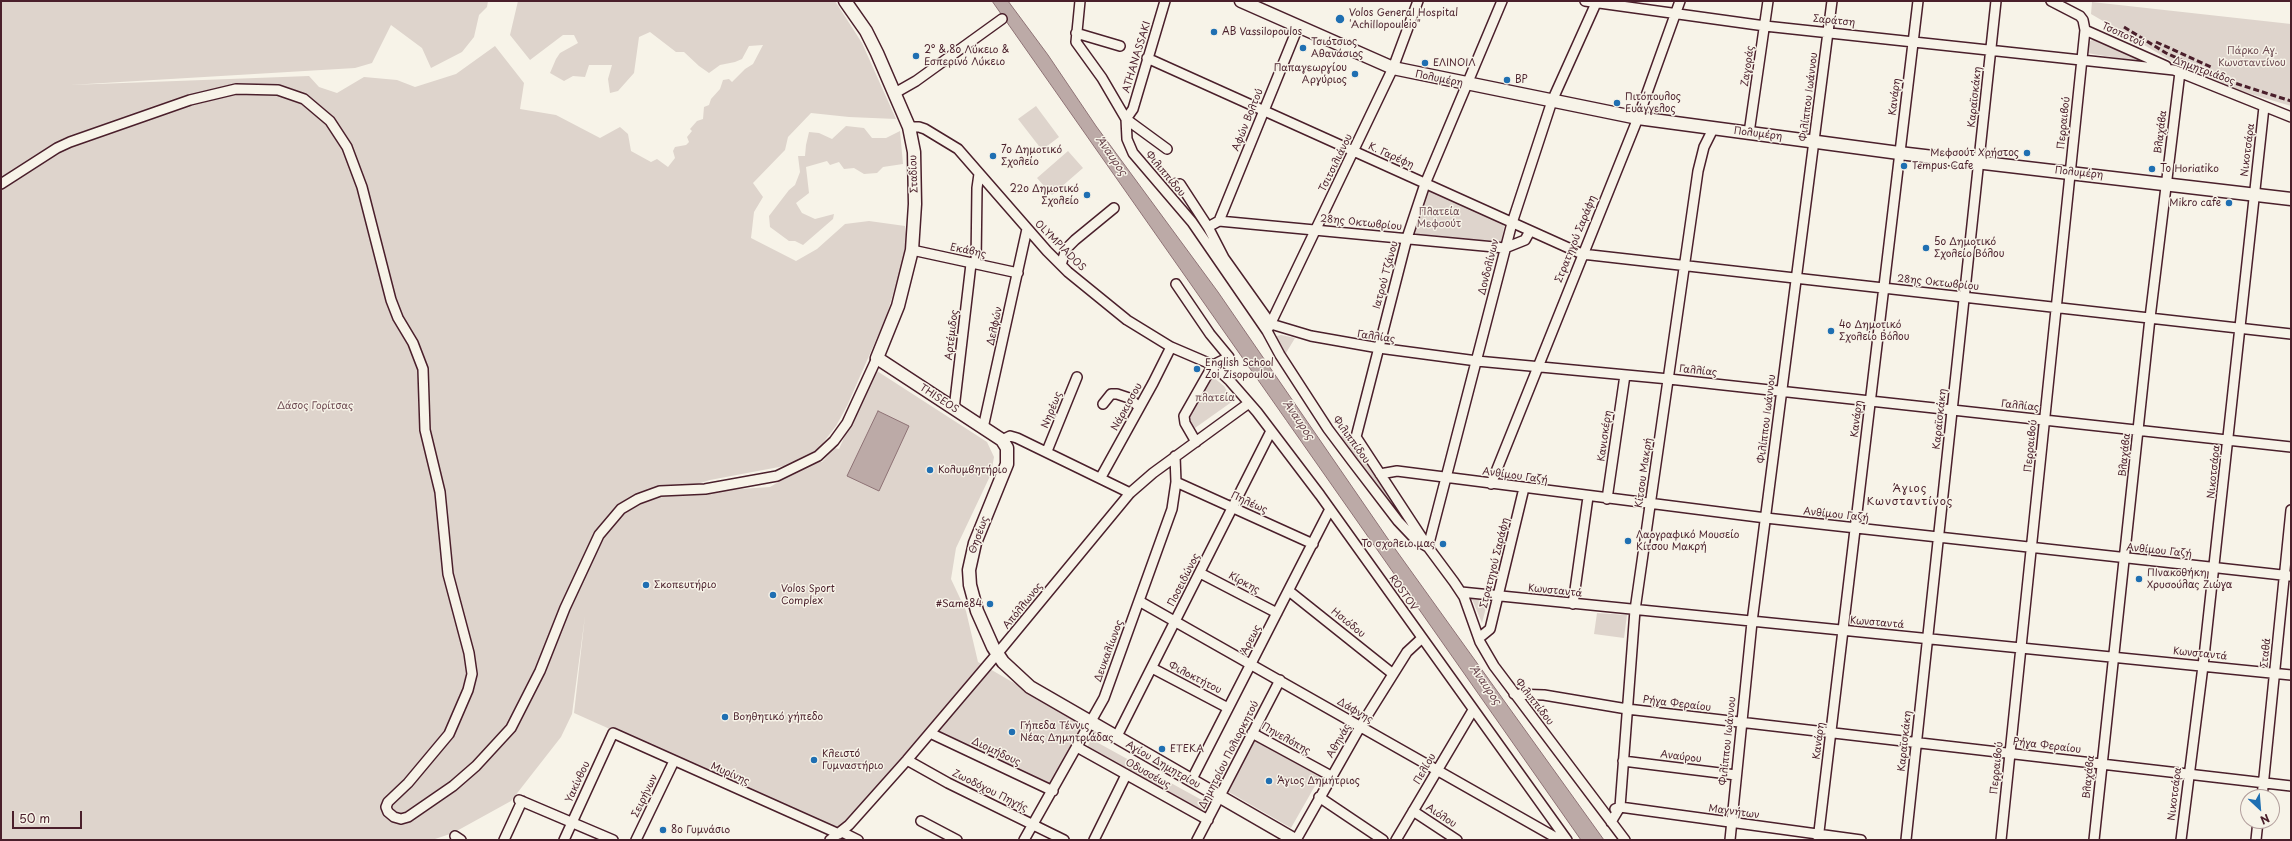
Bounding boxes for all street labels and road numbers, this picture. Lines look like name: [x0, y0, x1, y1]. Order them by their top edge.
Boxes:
street label: Σαράτση: [1812, 13, 1856, 29]
street label: ATHANASSAKI: [1120, 20, 1154, 94]
street label: Τσοποτού: [2100, 20, 2146, 50]
street label: Ζαγοράς: [1739, 45, 1757, 87]
street label: Φιλίππου Ιωάννου: [1798, 52, 1820, 142]
street label: Δημητριάδος: [2171, 54, 2237, 88]
street label: Καραϊσκάκη: [1966, 66, 1984, 128]
street label: Πολυμέρη: [1414, 68, 1464, 90]
street label: Κανάρη: [1887, 78, 1903, 116]
street label: Αφών Βολτού: [1230, 87, 1266, 153]
street label: Περραιβού: [2055, 96, 2073, 150]
street label: Βλαχάβα: [2152, 110, 2170, 154]
street label: Νικοτσάρα: [2239, 123, 2257, 177]
street label: Πολυμέρη: [1733, 125, 1783, 143]
street label: Τσιτσιλιάνου: [1317, 132, 1355, 194]
street label: Κ. Γαρέφη: [1366, 141, 1416, 171]
street label: Φιλιππίδου: [1142, 149, 1188, 199]
street label: Σταδίου: [907, 155, 921, 193]
street label: Πολυμέρη: [2054, 164, 2104, 182]
street label: Στρατηγού Σαράφη: [1553, 194, 1599, 284]
street label: 28ης Οκτωβρίου: [1319, 213, 1403, 233]
street label: OLYMPIADOS: [1032, 218, 1088, 274]
street label: Δονδολίνων: [1476, 238, 1502, 296]
street label: Ιατρού Τζάνου: [1371, 240, 1401, 310]
street label: Εκάβης: [949, 241, 987, 261]
street label: 28ης Οκτωβρίου: [1896, 273, 1980, 293]
street label: Δελφών: [985, 305, 1005, 347]
street label: Αρτέμιδος: [943, 309, 961, 361]
street label: Γαλλίας: [1356, 328, 1396, 346]
street label: Γαλλίας: [1678, 363, 1718, 379]
street label: Φιλίππου Ιωάννου: [1756, 374, 1778, 464]
street label: Νάρκισσου: [1109, 381, 1145, 433]
street label: THISEOS: [917, 382, 961, 416]
street label: Καραϊσκάκη: [1931, 388, 1949, 450]
street label: Νηρέως: [1039, 390, 1065, 430]
street label: Γαλλίας: [2000, 398, 2040, 414]
street label: Κανάρη: [1849, 400, 1865, 438]
street label: Κανισκέρη: [1595, 410, 1615, 462]
street label: Φιλιππίδου: [1330, 414, 1372, 466]
street label: Περραιβού: [2022, 419, 2040, 473]
street label: Βλαχάβα: [2117, 433, 2133, 477]
street label: Κίτσου Μακρή: [1633, 437, 1655, 509]
street label: Νικοτσάρα: [2205, 445, 2223, 499]
street label: Ανθίμου Γαζή: [1482, 465, 1548, 487]
street label: Πηλέως: [1229, 490, 1269, 516]
street label: Ανθίμου Γαζή: [1803, 506, 1869, 524]
street label: Θησέως: [967, 515, 991, 555]
street label: Στρατηγού Σαράφη: [1478, 516, 1512, 610]
street label: Ανθίμου Γαζή: [2126, 542, 2192, 560]
street label: Ποσειδώνος: [1165, 551, 1203, 609]
street label: Κίρκης: [1226, 570, 1262, 596]
street label: ROSTOV: [1386, 573, 1420, 613]
street label: Απόλλωνος: [1001, 580, 1045, 632]
street label: Κωνσταντά: [1527, 582, 1583, 600]
street label: Ησιόδου: [1329, 606, 1367, 640]
street label: Κωνσταντά: [1849, 615, 1905, 631]
street label: Δευκαλίωνος: [1092, 618, 1126, 684]
street label: Άρεως: [1238, 623, 1264, 657]
street label: Σταθά: [2258, 638, 2274, 668]
street label: Κωνσταντά: [2172, 645, 2228, 663]
street label: Φιλοκτήτου: [1166, 659, 1224, 697]
street label: Φιλιππίδου: [1512, 676, 1556, 728]
street label: Ρήγα Φεραίου: [1642, 694, 1712, 714]
street label: Δάφνης: [1335, 696, 1375, 726]
street label: Φιλίππου Ιωάννου: [1717, 696, 1739, 786]
street label: Δημητρίου Πολιορκητού: [1196, 699, 1262, 811]
street label: Καραϊσκάκη: [1896, 710, 1914, 772]
street label: Πηνελόπης: [1259, 721, 1313, 757]
street label: Αθηνάς: [1324, 722, 1354, 760]
street label: Κανάρη: [1811, 722, 1827, 760]
street label: Διομήδους: [970, 735, 1022, 769]
street label: Ρήγα Φεραίου: [2012, 736, 2082, 756]
street label: Αγίου Δημητρίου: [1124, 739, 1202, 791]
street label: Περραιβού: [1988, 741, 2006, 795]
street label: Αναύρου: [1660, 749, 1702, 765]
street label: Πελίου: [1411, 751, 1439, 787]
street label: Βλαχάβα: [2081, 755, 2097, 799]
street label: Οδυσσέως: [1123, 757, 1173, 791]
street label: Υακίνθου: [563, 759, 593, 805]
street label: Μυρίνης: [709, 760, 751, 788]
street label: Ζωοδόχου Πηγής: [950, 767, 1030, 815]
street label: Νικοτσάρα: [2166, 767, 2184, 821]
street label: Σειρήνων: [629, 772, 661, 820]
street label: Αιόλου: [1423, 802, 1459, 830]
street label: Μαγνήτων: [1708, 802, 1760, 822]

